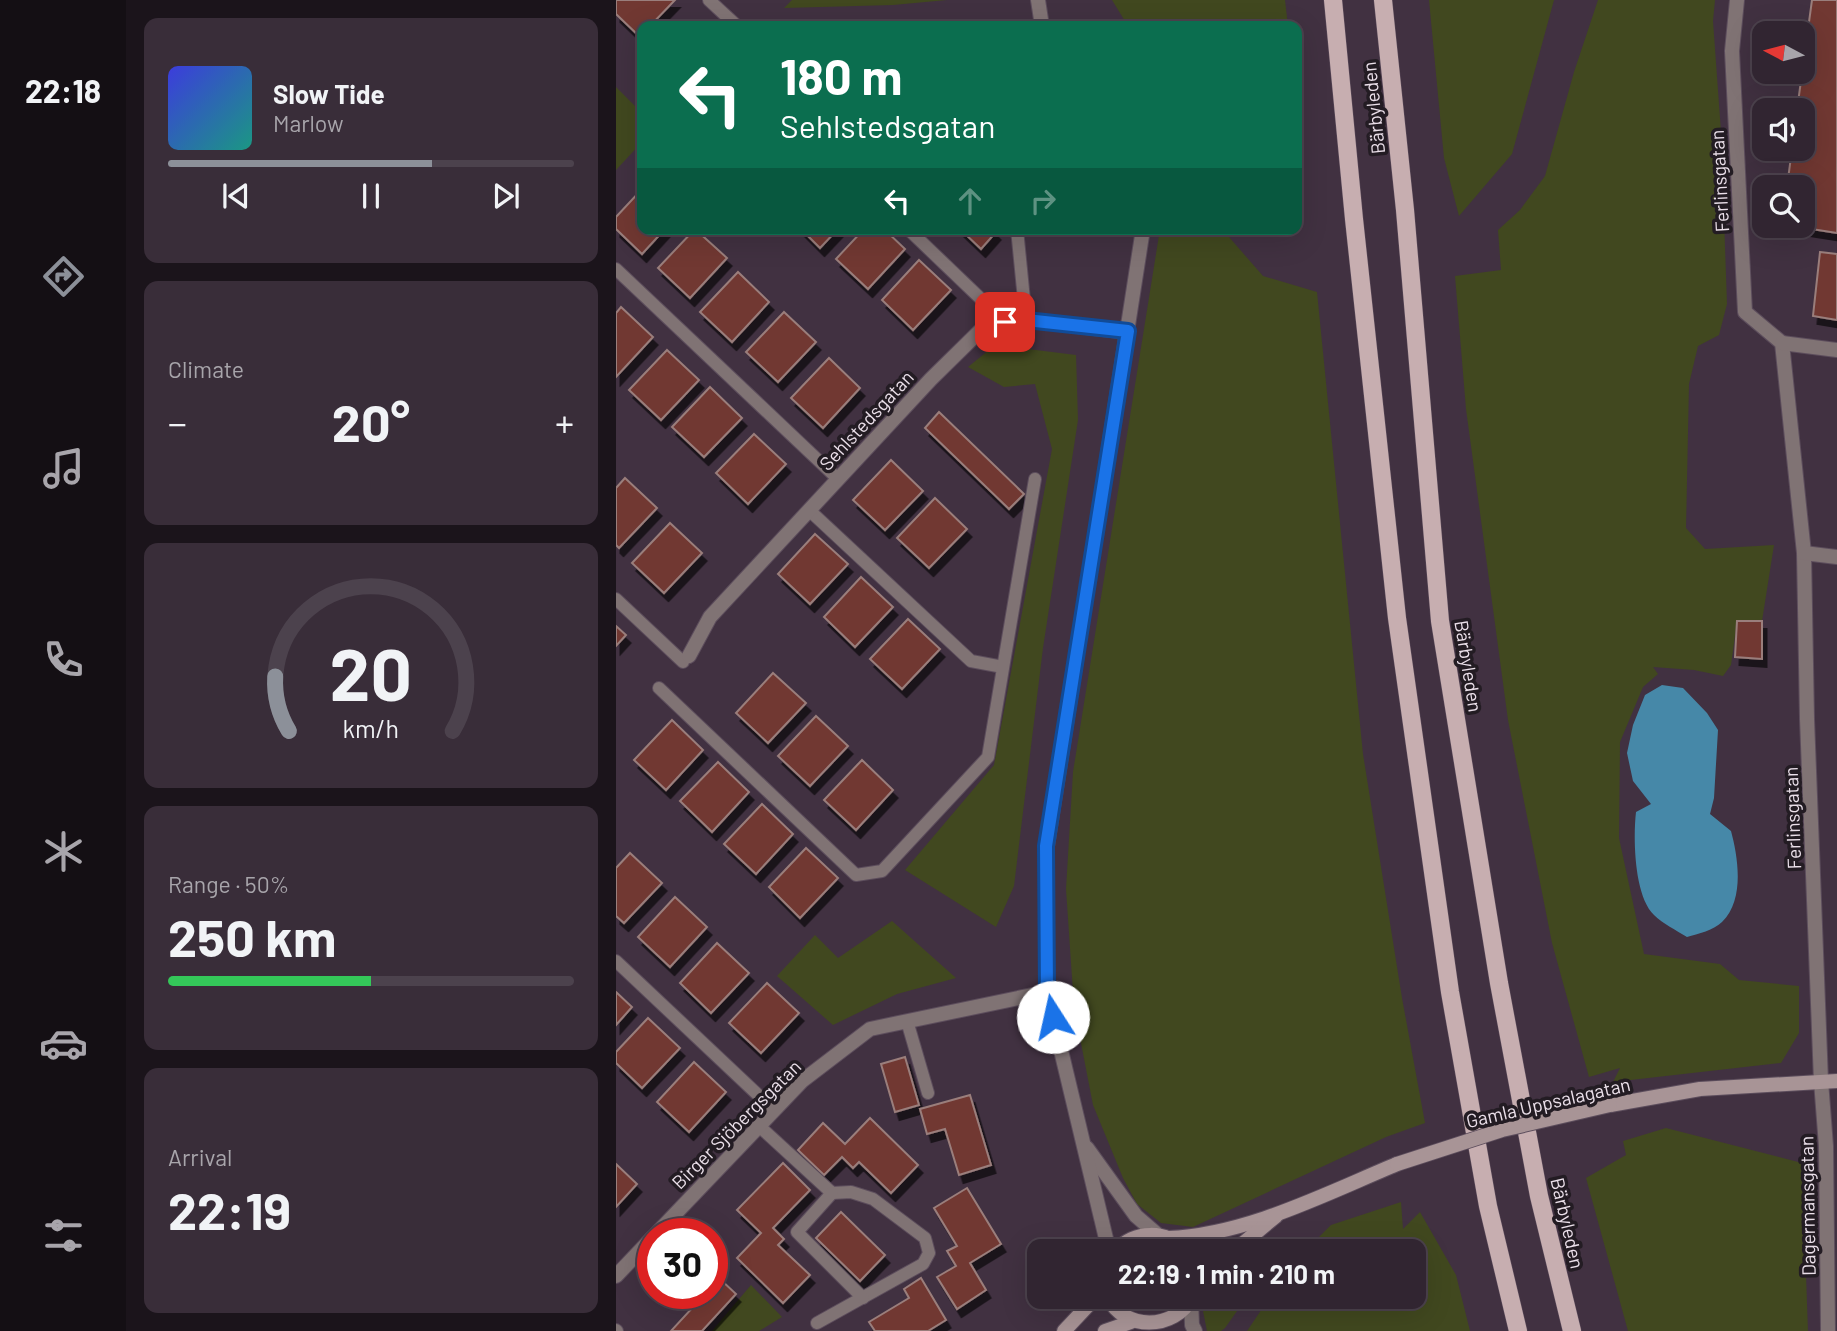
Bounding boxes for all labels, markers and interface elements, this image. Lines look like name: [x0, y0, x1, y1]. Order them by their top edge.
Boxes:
north arrow: [1752, 21, 1815, 84]
map controls: [1752, 21, 1815, 238]
text: 180 m: [780, 46, 903, 105]
icon: left: [665, 49, 756, 140]
street label: Bärbyleden: [1357, 61, 1389, 155]
text: 22:18: [25, 71, 101, 109]
text: Slow Tide: [273, 78, 385, 109]
button: sound: [1752, 98, 1815, 161]
text: Sehlstedsgatan: [780, 106, 995, 144]
text: Marlow: [273, 109, 344, 137]
street label: Ferlinsgatan: [1705, 129, 1733, 233]
button: search: [1752, 175, 1815, 238]
icon: previous: [217, 177, 255, 215]
icon: pause: [352, 177, 390, 215]
icon: next: [487, 177, 525, 215]
icon: left: [878, 182, 916, 220]
icon: ahead: [951, 182, 989, 220]
icon: right: [1024, 182, 1062, 220]
icon: directions: [39, 252, 88, 301]
pin: [975, 292, 1035, 352]
icon: arrive: [986, 303, 1024, 341]
text: Climate: [168, 355, 244, 383]
street label: Sehlstedsgatan: [814, 365, 918, 475]
text: 20°: [332, 390, 410, 452]
text: −: [168, 399, 187, 445]
text: +: [555, 399, 574, 445]
icon: music: [39, 444, 88, 493]
street label: Bärbyleden: [1450, 618, 1488, 714]
text: 20: [330, 629, 412, 717]
icon: phone: [39, 635, 88, 684]
text: km/h: [343, 713, 399, 743]
street label: Ferlinsgatan: [1779, 766, 1805, 870]
icon: climate: [39, 827, 88, 876]
text: Range · 50%: [168, 870, 289, 898]
text: 250 km: [168, 905, 336, 967]
position arrow: [1016, 980, 1090, 1054]
icon: car: [39, 1019, 88, 1068]
street label: Birger Sjöbergsgatan: [667, 1055, 805, 1193]
street label: Gamla Uppsalagatan: [1464, 1072, 1632, 1132]
street label: Dagermansgatan: [1794, 1136, 1820, 1276]
text: Arrival: [168, 1143, 232, 1171]
street label: Bärbyleden: [1546, 1175, 1590, 1271]
text: 22:19: [168, 1178, 291, 1240]
icon: filters: [39, 1211, 88, 1260]
speed limit sign: 30: [637, 1218, 728, 1309]
text: 22:19 · 1 min · 210 m: [1118, 1258, 1335, 1289]

